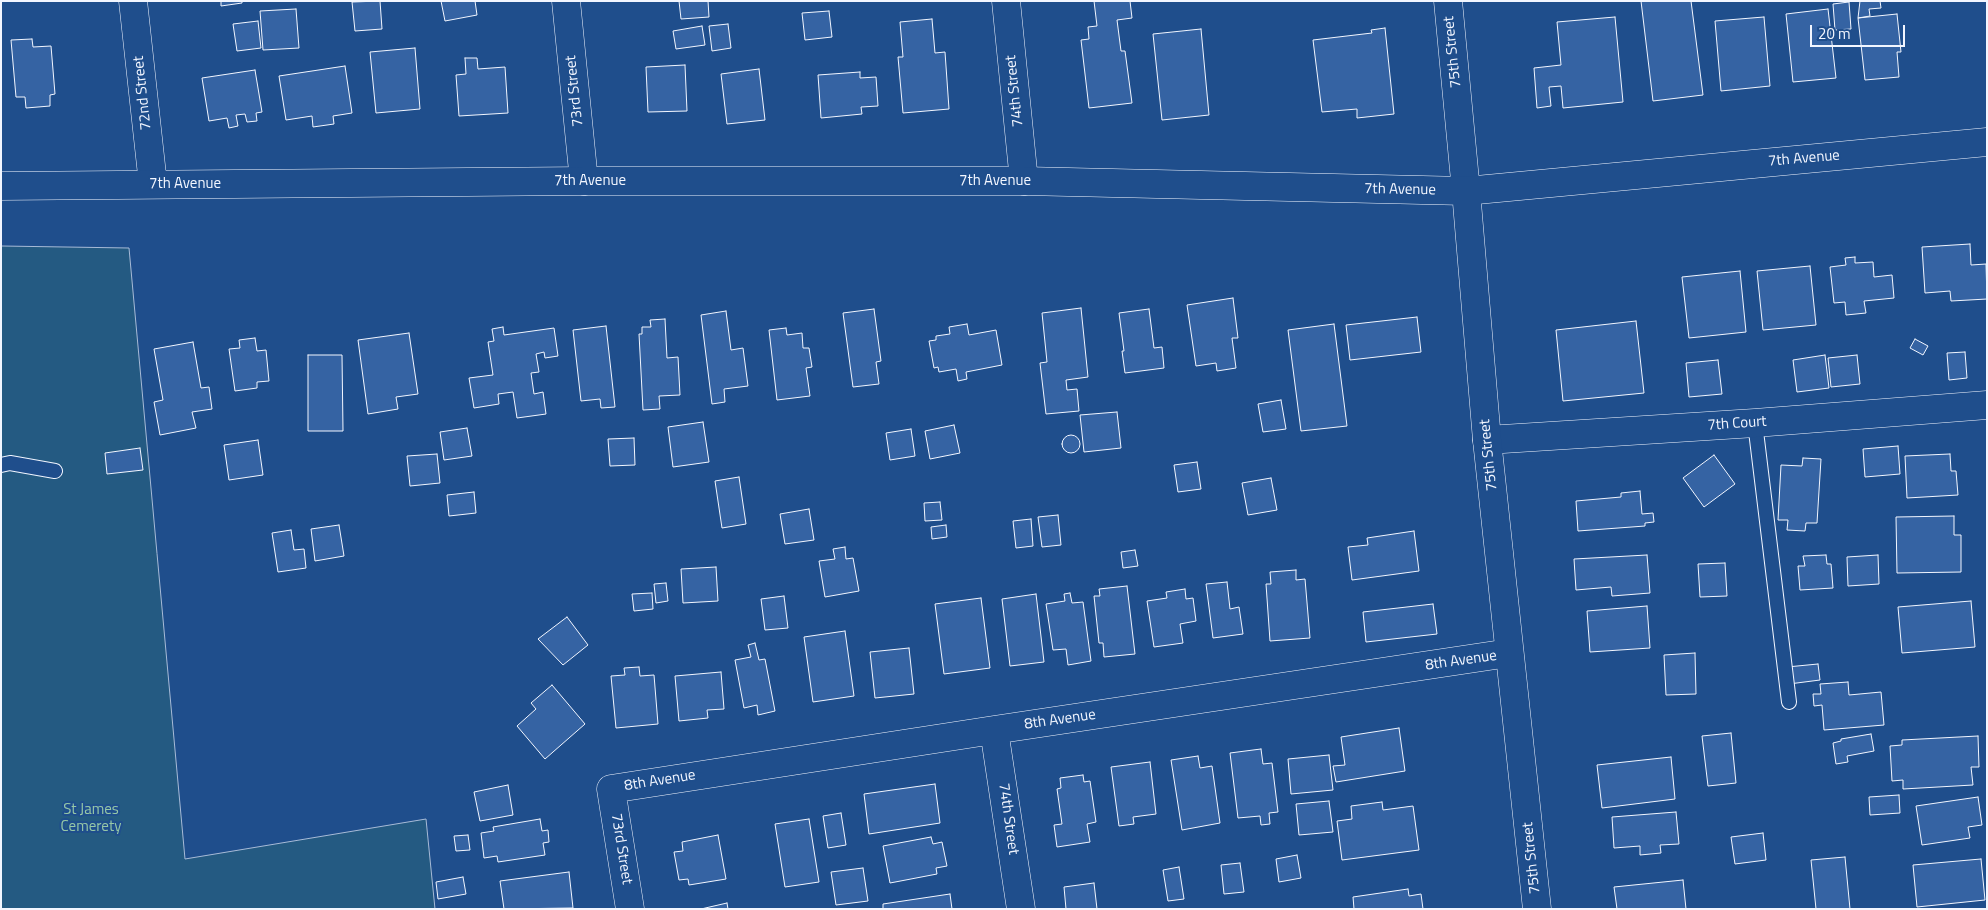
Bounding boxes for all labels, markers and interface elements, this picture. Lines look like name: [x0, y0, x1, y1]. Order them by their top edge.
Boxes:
street label: 75th Street: [1440, 15, 1466, 89]
scale bar: [1813, 15, 1908, 47]
text: 20 m: [1818, 22, 1851, 45]
street label: 73rd Street: [562, 54, 588, 128]
street label: 74th Street: [1002, 54, 1028, 128]
street label: 72nd Street: [130, 55, 156, 131]
street label: 7th Avenue: [1767, 147, 1841, 171]
street label: 7th Avenue: [554, 172, 626, 190]
street label: 7th Avenue: [959, 172, 1031, 190]
street label: 7th Avenue: [149, 175, 221, 193]
street label: 7th Avenue: [1364, 180, 1436, 200]
street label: 7th Court: [1707, 413, 1767, 435]
street label: 75th Street: [1476, 418, 1502, 492]
street label: 8th Avenue: [1424, 647, 1498, 675]
street label: 8th Avenue: [1023, 706, 1097, 734]
street label: 8th Avenue: [623, 766, 697, 796]
street label: 74th Street: [994, 782, 1022, 856]
park label: St James Cemerety: [61, 801, 121, 836]
street label: 73rd Street: [607, 812, 635, 886]
street label: 75th Street: [1519, 821, 1545, 895]

